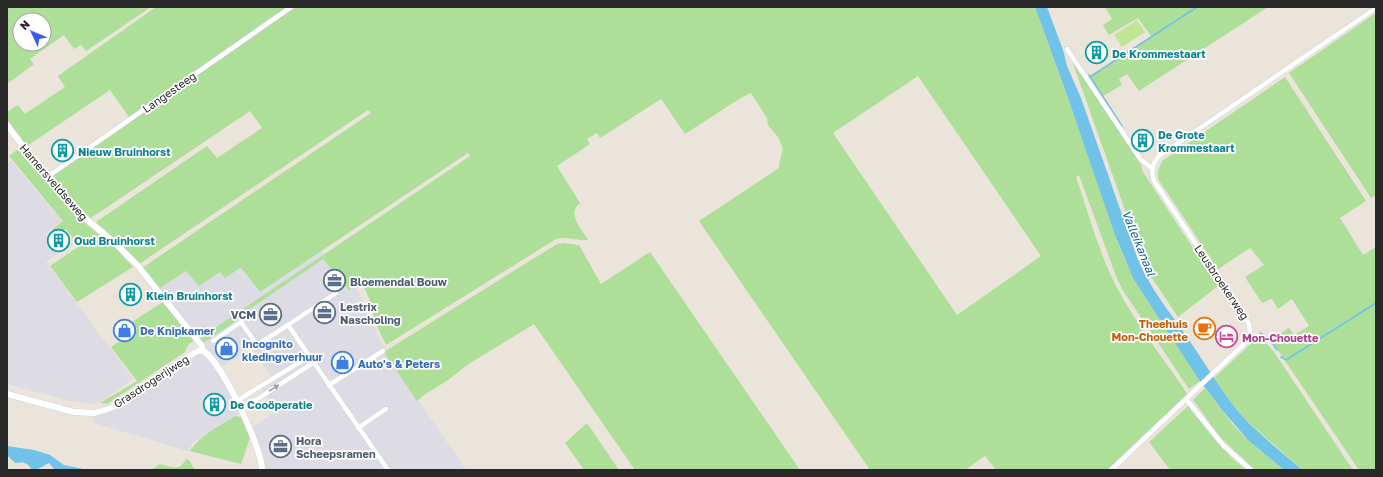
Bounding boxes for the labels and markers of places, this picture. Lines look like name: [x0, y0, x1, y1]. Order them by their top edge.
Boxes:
building icon: De Krommestaart: [1084, 40, 1110, 66]
place label: De Krommestaart: [1112, 47, 1206, 60]
building icon: De Grote Krommestaart: [1129, 127, 1155, 153]
place label: De Grote Krommestaart: [1158, 128, 1235, 154]
building icon: Nieuw Bruinhorst: [49, 138, 75, 164]
place label: Nieuw Bruinhorst: [78, 145, 171, 158]
building icon: Oud Bruinhorst: [46, 227, 72, 253]
place label: Oud Bruinhorst: [74, 234, 155, 247]
office icon: Bloemendal Bouw: [322, 268, 348, 294]
place label: Bloemendal Bouw: [350, 275, 448, 288]
building icon: Klein Bruinhorst: [117, 282, 143, 308]
place label: Klein Bruinhorst: [146, 289, 233, 302]
office icon: Lestrix Nascholing: [312, 299, 338, 325]
place label: Lestrix Nascholing: [340, 300, 401, 326]
office icon: VCM: [258, 301, 284, 327]
place label: VCM: [231, 308, 256, 321]
cafe icon: Theehuis Mon-Chouette: [1191, 316, 1217, 342]
shop icon: De Knipkamer: [112, 317, 138, 343]
place label: Theehuis Mon-Chouette: [1112, 317, 1188, 343]
place label: De Knipkamer: [140, 324, 215, 337]
hotel icon: Mon-Chouette: [1214, 324, 1240, 350]
place label: Mon-Chouette: [1242, 331, 1319, 344]
shop icon: Incognito kledingverhuur: [213, 336, 239, 362]
place label: Incognito kledingverhuur: [242, 337, 324, 363]
shop icon: Auto's & Peters: [329, 350, 355, 376]
place label: Auto's & Peters: [358, 357, 440, 370]
building icon: De Cooöperatie: [201, 391, 227, 417]
place label: De Cooöperatie: [230, 398, 313, 411]
office icon: Hora Scheepsramen: [268, 433, 294, 459]
place label: Hora Scheepsramen: [296, 434, 376, 460]

